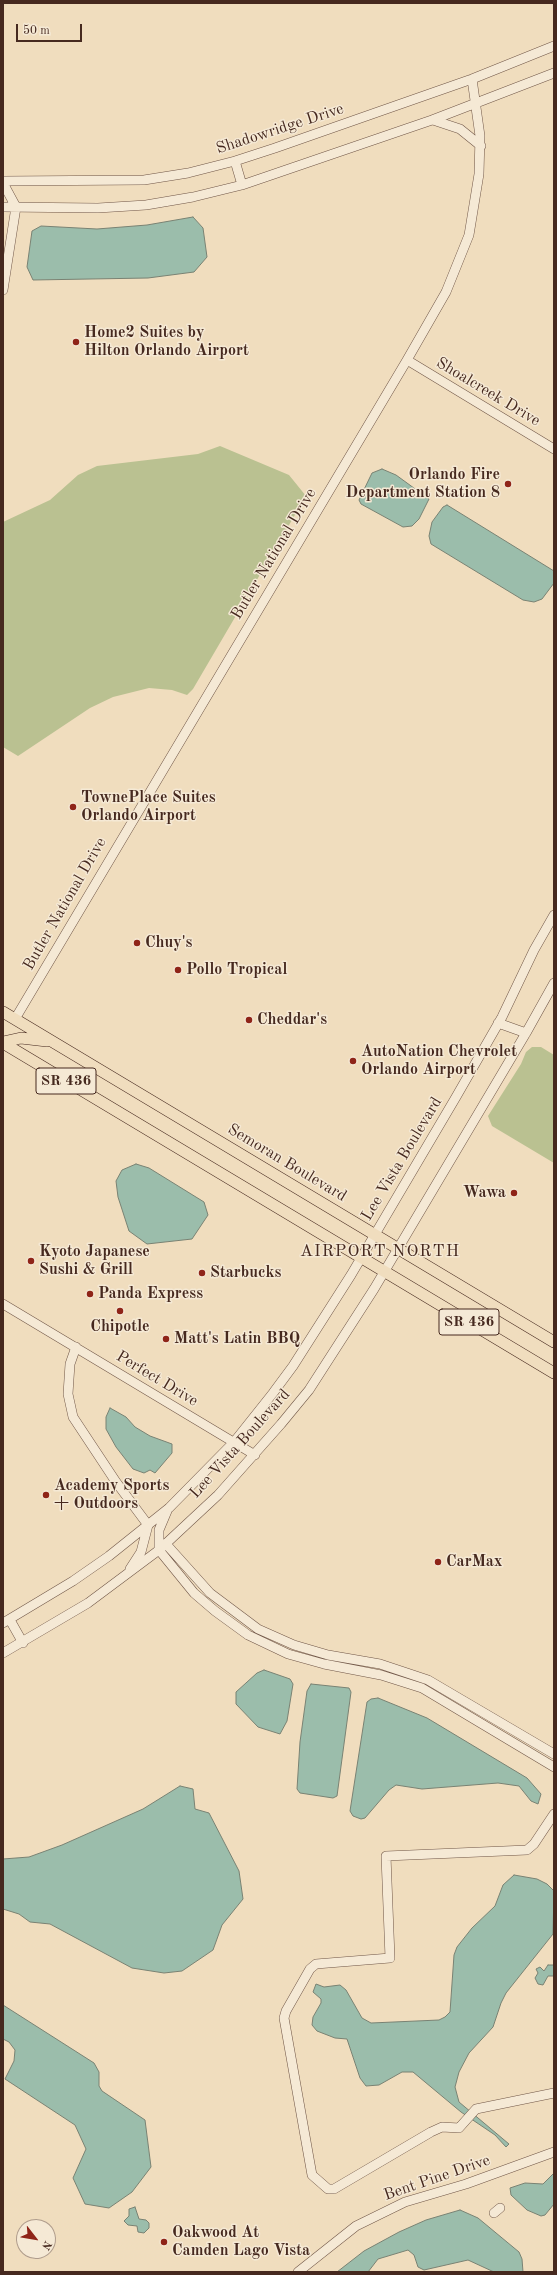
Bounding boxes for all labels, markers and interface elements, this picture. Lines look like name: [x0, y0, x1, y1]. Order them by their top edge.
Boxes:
scale bar: [18, 16, 84, 42]
text: 50 m: [23, 25, 50, 37]
street label: Shadowridge Drive: [214, 99, 346, 159]
place label: Home2 Suites by Hilton Orlando Airport: [84, 323, 249, 361]
marker: Home2 Suites by Hilton Orlando Airport: [71, 337, 81, 347]
street label: Shoalcreek Drive: [432, 353, 544, 431]
place label: Orlando Fire Department Station 8: [346, 465, 500, 503]
marker: Orlando Fire Department Station 8: [503, 479, 513, 489]
street label: Butler National Drive: [227, 485, 321, 623]
place label: TownePlace Suites Orlando Airport: [81, 788, 216, 826]
marker: TownePlace Suites Orlando Airport: [68, 802, 78, 812]
street label: Butler National Drive: [19, 834, 111, 974]
place label: Chuy's: [145, 933, 192, 953]
marker: Chuy's: [132, 938, 142, 948]
place label: Pollo Tropical: [186, 960, 287, 980]
marker: Pollo Tropical: [173, 965, 183, 975]
place label: Cheddar's: [257, 1010, 327, 1030]
marker: Cheddar's: [244, 1015, 254, 1025]
place label: AutoNation Chevrolet Orlando Airport: [361, 1042, 517, 1080]
marker: AutoNation Chevrolet Orlando Airport: [348, 1056, 358, 1066]
road number: SR 436: [36, 1068, 96, 1094]
street label: Lee Vista Boulevard: [358, 1094, 446, 1224]
street label: Semoran Boulevard: [224, 1120, 350, 1206]
place label: Wawa: [463, 1183, 506, 1203]
marker: Wawa: [509, 1188, 519, 1198]
place label: Kyoto Japanese Sushi & Grill: [39, 1242, 150, 1280]
district label: AIRPORT NORTH: [300, 1242, 460, 1262]
marker: Kyoto Japanese Sushi & Grill: [26, 1256, 36, 1266]
place label: Starbucks: [210, 1263, 281, 1283]
marker: Starbucks: [197, 1268, 207, 1278]
place label: Panda Express: [98, 1284, 203, 1304]
marker: Panda Express: [85, 1289, 95, 1299]
marker: Chipotle: [115, 1306, 125, 1316]
road number: SR 436: [439, 1309, 499, 1335]
place label: Chipotle: [90, 1317, 150, 1337]
place label: Matt's Latin BBQ: [174, 1329, 300, 1349]
marker: Matt's Latin BBQ: [161, 1334, 171, 1344]
street label: Perfect Drive: [113, 1347, 201, 1411]
street label: Lee Vista Boulevard: [186, 1385, 294, 1503]
place label: Academy Sports + Outdoors: [54, 1476, 169, 1514]
marker: Academy Sports + Outdoors: [41, 1490, 51, 1500]
place label: CarMax: [446, 1552, 502, 1572]
marker: CarMax: [433, 1557, 443, 1567]
street label: Bent Pine Drive: [381, 2151, 493, 2205]
north arrow: [16, 2219, 56, 2259]
place label: Oakwood At Camden Lago Vista: [172, 2223, 310, 2261]
marker: Oakwood At Camden Lago Vista: [159, 2237, 169, 2247]
text: N: [39, 2238, 53, 2251]

